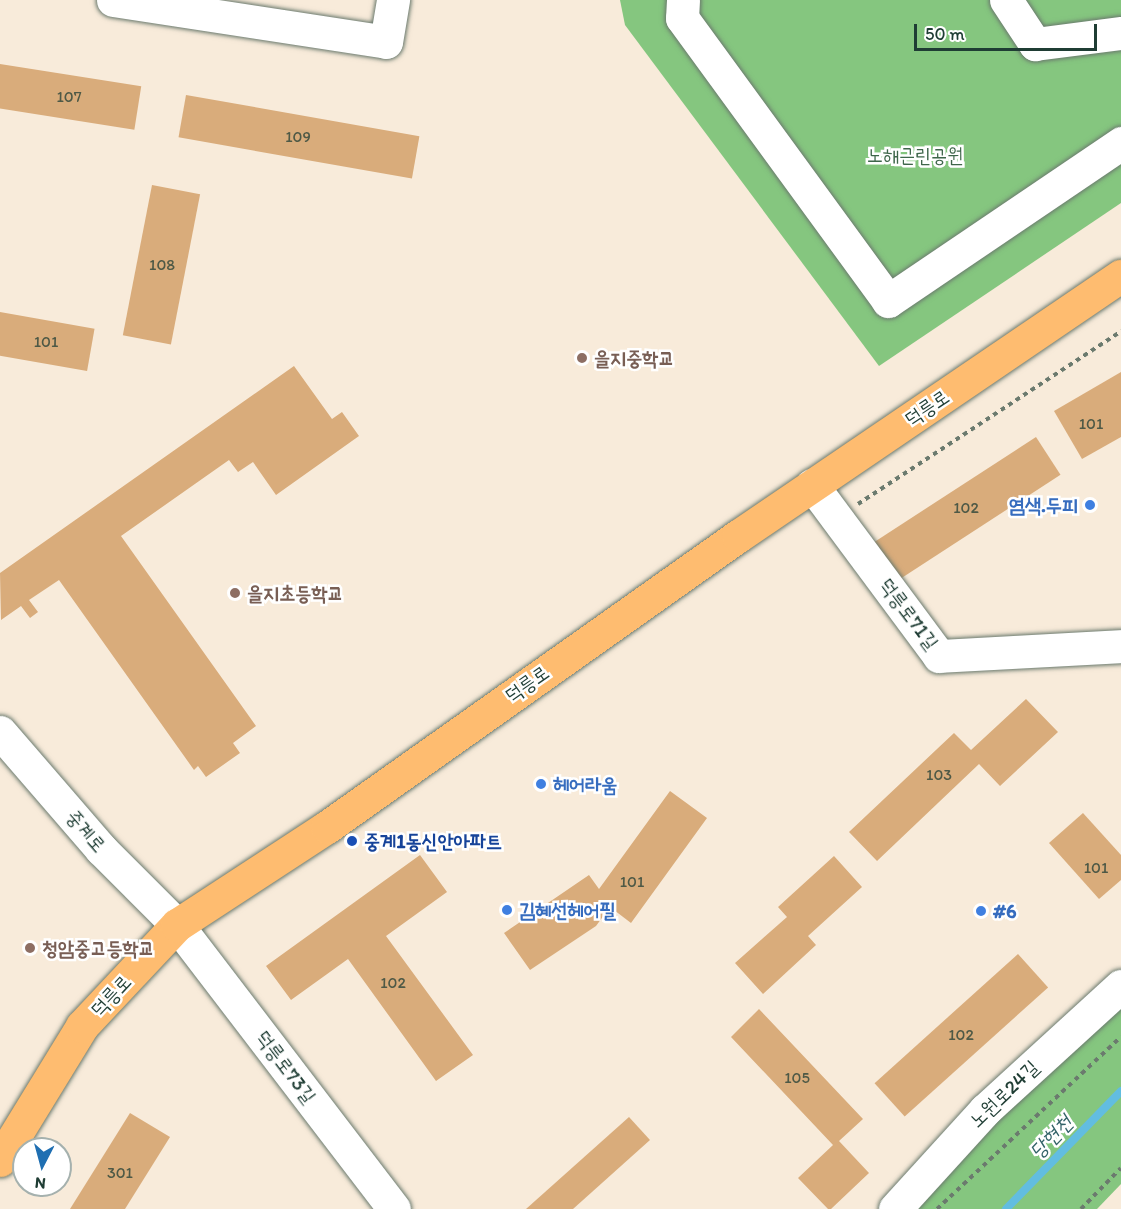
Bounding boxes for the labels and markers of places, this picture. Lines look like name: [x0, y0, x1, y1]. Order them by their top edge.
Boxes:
place label: 을지중학교: [594, 346, 674, 370]
marker: 을지중학교: [575, 351, 589, 365]
place label: 염색.두피: [1009, 493, 1078, 517]
marker: 염색.두피: [1083, 498, 1097, 512]
place label: 을지초등학교: [247, 581, 344, 605]
marker: 을지초등학교: [228, 586, 242, 600]
place label: 헤어라움: [553, 772, 617, 796]
marker: 헤어라움: [534, 777, 548, 791]
place label: 중계1동신안아파트: [364, 829, 502, 853]
marker: 중계1동신안아파트: [345, 834, 359, 848]
place label: 김혜선헤어필: [519, 898, 616, 922]
place label: #6: [993, 899, 1017, 923]
marker: 김혜선헤어필: [500, 903, 514, 917]
marker: #6: [974, 904, 988, 918]
place label: 청암중고등학교: [42, 936, 155, 960]
marker: 청암중고등학교: [23, 941, 37, 955]

